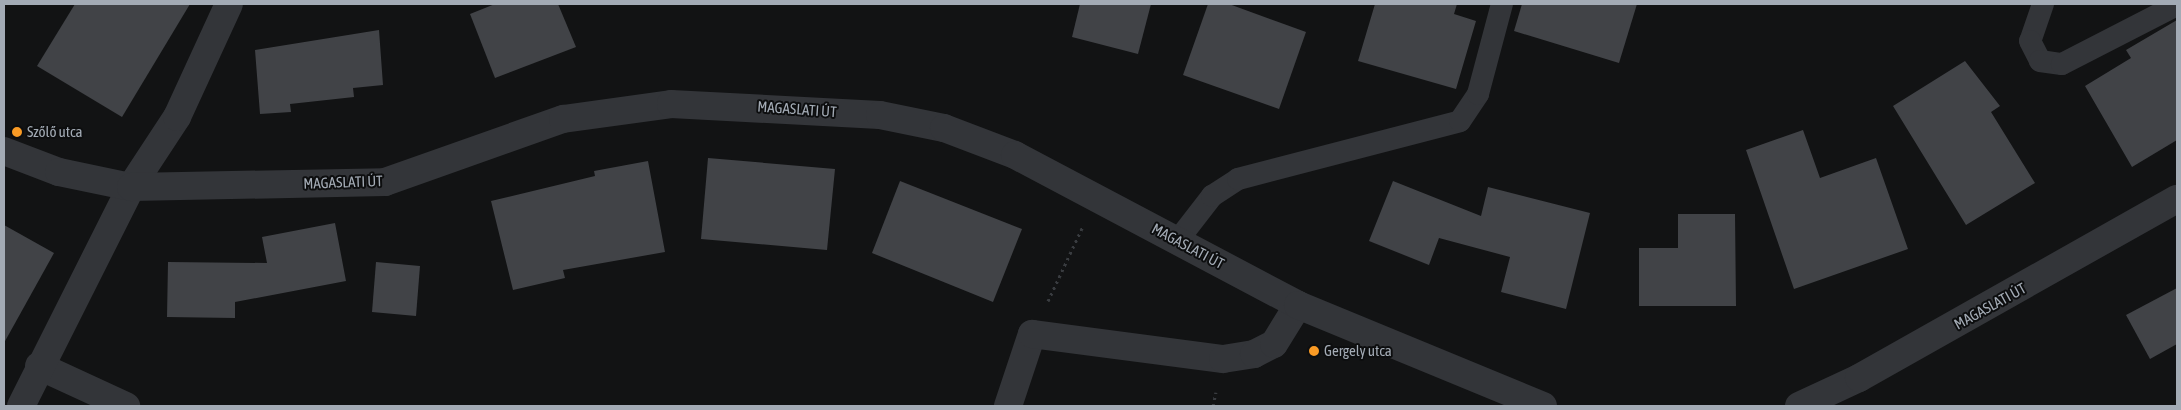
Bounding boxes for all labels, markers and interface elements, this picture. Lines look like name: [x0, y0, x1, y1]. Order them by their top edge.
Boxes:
street label: MAGASLATI ÚT: [757, 97, 837, 121]
place label: Szőlő utca: [27, 123, 82, 141]
marker: Szőlő utca: [11, 126, 23, 138]
street label: MAGASLATI ÚT: [303, 172, 383, 192]
street label: MAGASLATI ÚT: [1149, 219, 1227, 273]
street label: MAGASLATI ÚT: [1951, 279, 2029, 333]
place label: Gergely utca: [1324, 342, 1392, 360]
marker: Gergely utca: [1308, 345, 1320, 357]

